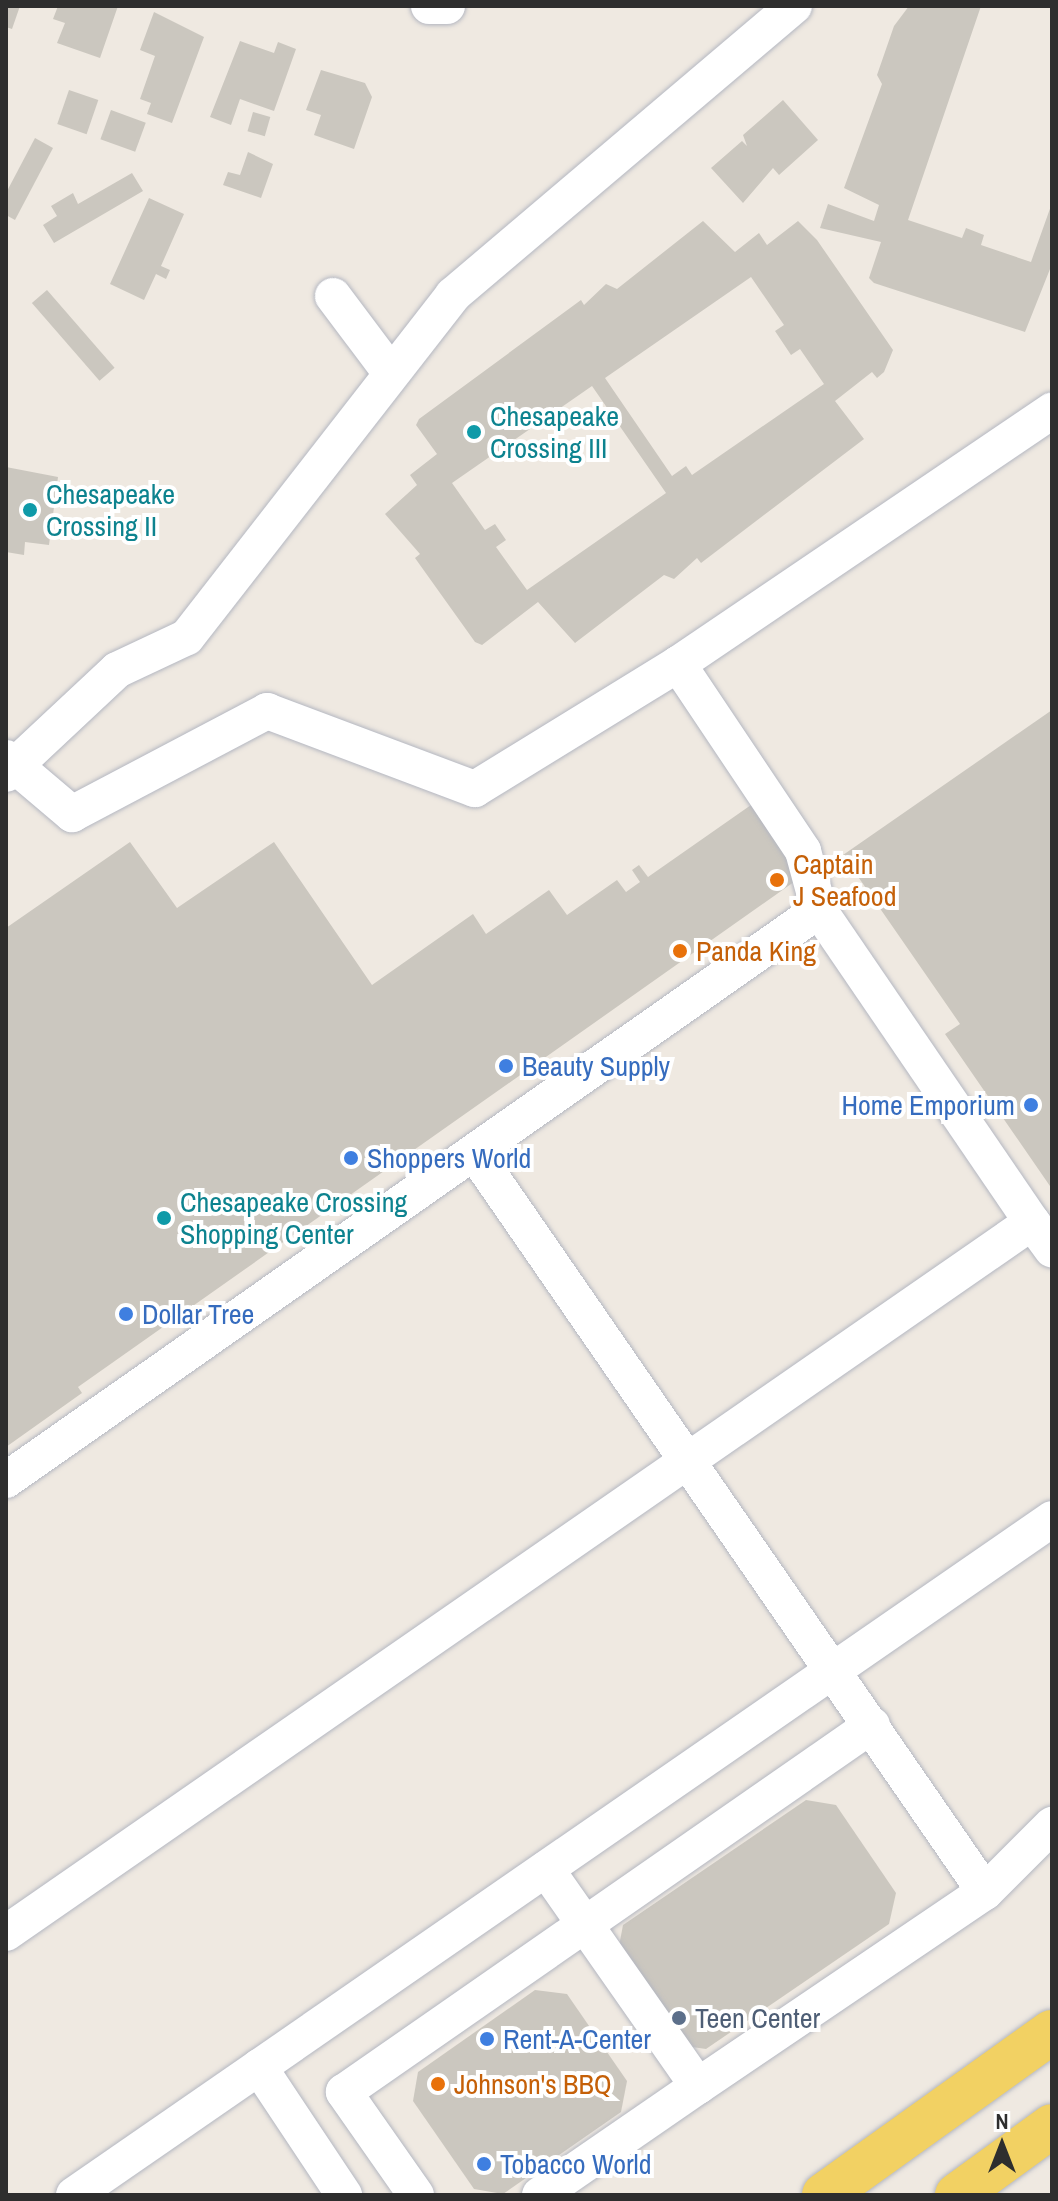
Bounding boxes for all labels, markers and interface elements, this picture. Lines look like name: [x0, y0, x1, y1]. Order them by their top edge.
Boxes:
place label: Chesapeake Crossing III: [490, 399, 619, 465]
marker: Chesapeake Crossing III: [465, 423, 483, 441]
place label: Chesapeake Crossing II: [46, 477, 175, 543]
marker: Chesapeake Crossing II: [21, 501, 39, 519]
place label: Captain J Seafood: [793, 847, 896, 913]
marker: Captain J Seafood: [768, 871, 786, 889]
place label: Panda King: [696, 934, 816, 968]
marker: Panda King: [671, 942, 689, 960]
place label: Beauty Supply: [522, 1049, 670, 1083]
marker: Beauty Supply: [497, 1057, 515, 1075]
place label: Home Emporium: [841, 1088, 1015, 1122]
marker: Home Emporium: [1022, 1096, 1040, 1114]
place label: Shoppers World: [367, 1141, 531, 1175]
marker: Shoppers World: [342, 1149, 360, 1167]
place label: Chesapeake Crossing Shopping Center: [180, 1185, 407, 1251]
marker: Chesapeake Crossing Shopping Center: [155, 1209, 173, 1227]
place label: Dollar Tree: [142, 1297, 255, 1331]
marker: Dollar Tree: [117, 1305, 135, 1323]
place label: Teen Center: [695, 2001, 820, 2035]
marker: Teen Center: [670, 2009, 688, 2027]
place label: Rent-A-Center: [503, 2022, 651, 2056]
marker: Rent-A-Center: [478, 2030, 496, 2048]
place label: Johnson's BBQ: [454, 2067, 612, 2101]
marker: Johnson's BBQ: [429, 2075, 447, 2093]
north arrow: [962, 2105, 1042, 2185]
text: N: [995, 2106, 1009, 2136]
place label: Tobacco World: [500, 2147, 651, 2181]
marker: Tobacco World: [475, 2155, 493, 2173]

